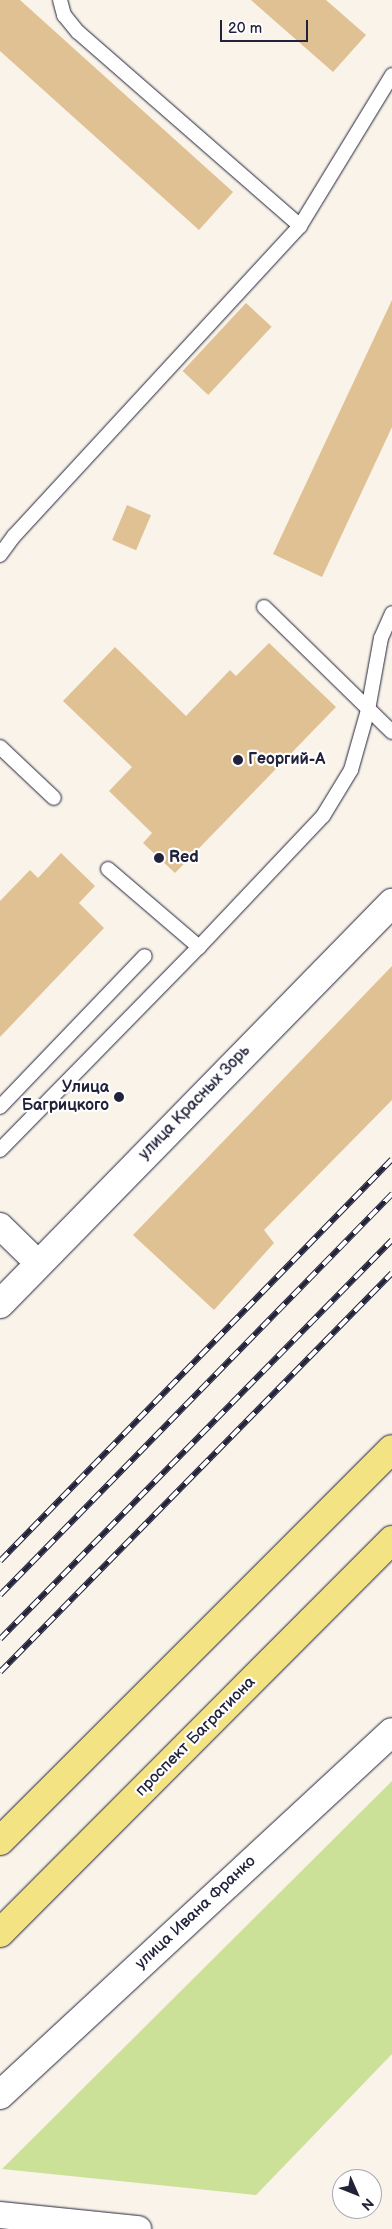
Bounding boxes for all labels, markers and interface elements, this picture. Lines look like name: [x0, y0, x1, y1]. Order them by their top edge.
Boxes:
scale bar: [222, 10, 310, 42]
text: 20 m: [228, 19, 262, 38]
place label: Георгий-А: [248, 750, 325, 770]
marker: Георгий-А: [232, 754, 244, 766]
place label: Red: [169, 848, 199, 868]
marker: Red: [153, 852, 165, 864]
street label: улица Красных Зорь: [135, 1042, 255, 1164]
place label: Улица Багрицкого: [22, 1078, 109, 1116]
marker: Улица Багрицкого: [113, 1091, 125, 1103]
street label: проспект Багратиона: [132, 1673, 260, 1801]
street label: улица Ивана Франко: [132, 1852, 260, 1974]
north arrow: [332, 2169, 382, 2219]
text: N: [358, 2194, 377, 2214]

